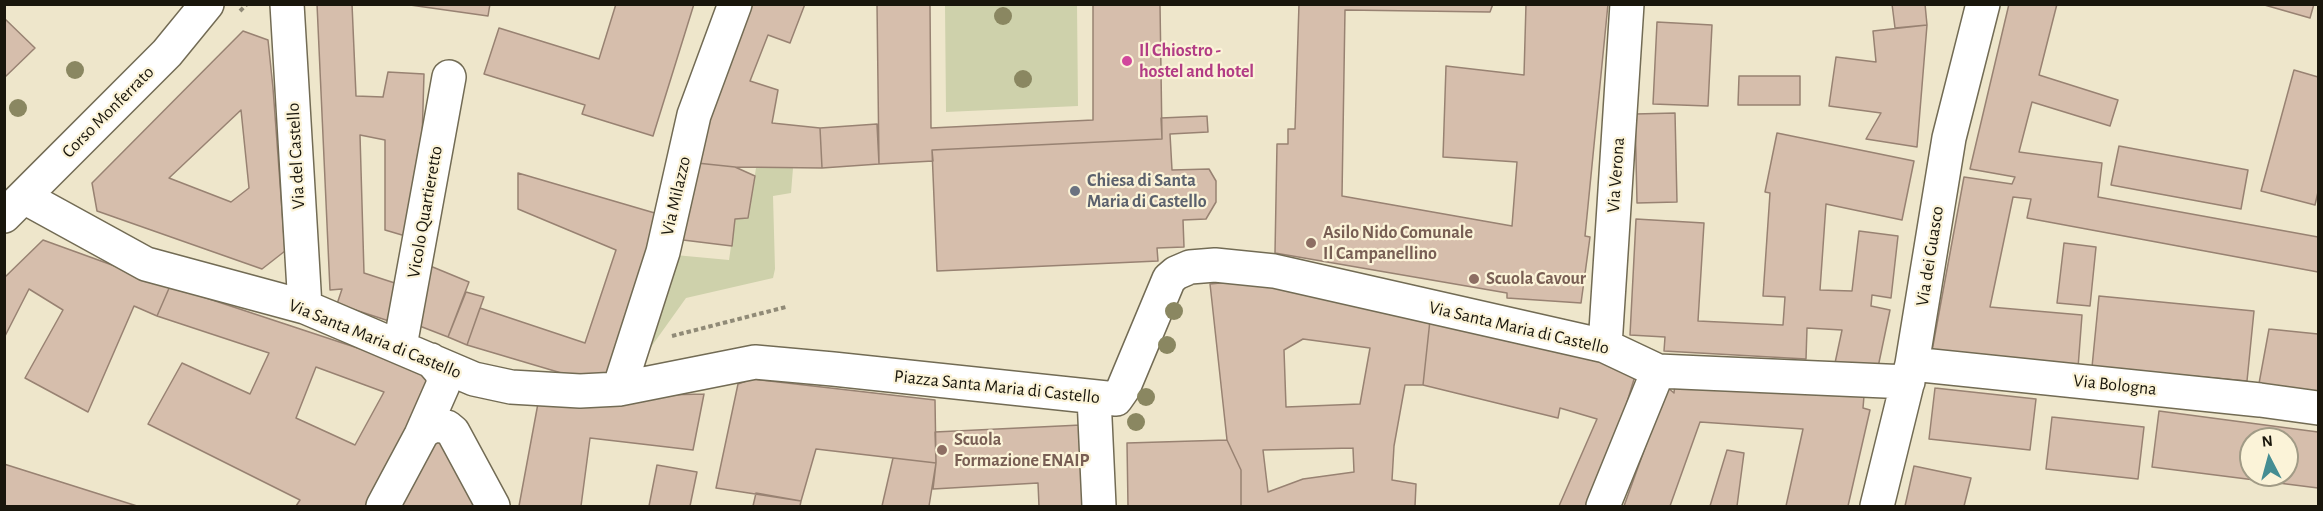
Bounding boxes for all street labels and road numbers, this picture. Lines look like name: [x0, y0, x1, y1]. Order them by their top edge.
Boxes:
street label: Corso Monferrato: [58, 62, 158, 162]
street label: Via del Castello: [282, 102, 310, 210]
street label: Via Verona: [1603, 137, 1629, 213]
street label: Vicolo Quartieretto: [403, 144, 447, 280]
street label: Via Milazzo: [656, 154, 696, 238]
street label: Via dei Guasco: [1911, 204, 1949, 308]
street label: Via Santa Maria di Castello: [285, 294, 465, 384]
street label: Via Santa Maria di Castello: [1427, 297, 1611, 359]
street label: Piazza Santa Maria di Castello: [893, 365, 1101, 409]
street label: Via Bologna: [2072, 370, 2158, 400]

